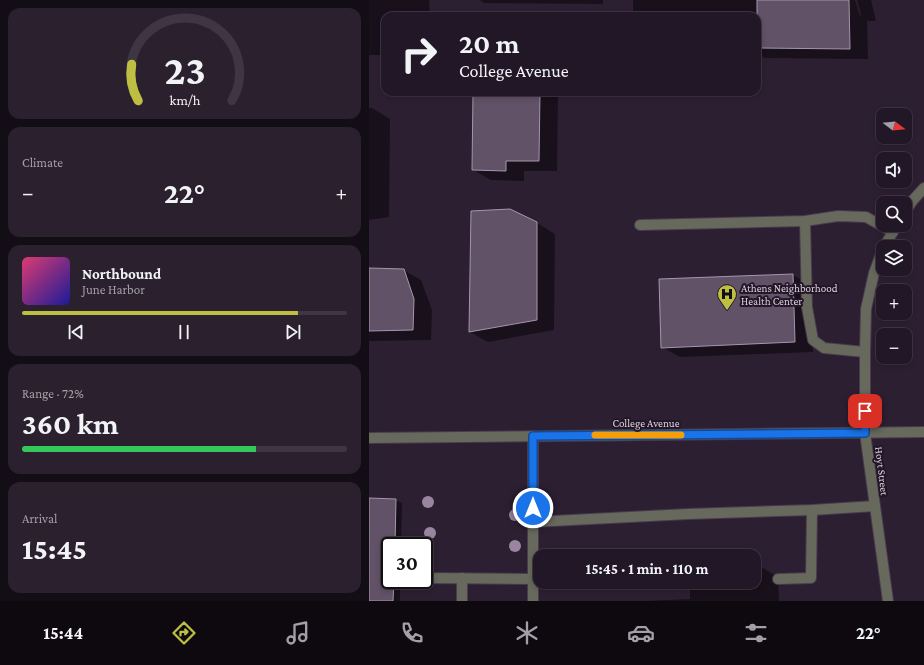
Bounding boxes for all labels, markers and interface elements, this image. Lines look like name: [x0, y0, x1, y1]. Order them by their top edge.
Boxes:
icon: right: [393, 28, 445, 80]
text: 20 m: [459, 28, 519, 59]
text: 23: [164, 47, 205, 93]
text: College Avenue: [459, 61, 569, 81]
text: km/h: [169, 92, 200, 108]
north arrow: [876, 108, 912, 144]
map controls: [876, 108, 912, 364]
button: sound: [876, 152, 912, 188]
text: Climate: [22, 155, 63, 170]
text: 22°: [164, 176, 205, 209]
text: −: [22, 180, 34, 205]
text: +: [335, 180, 347, 205]
button: search: [876, 196, 912, 232]
button: layers: [876, 240, 912, 276]
text: Northbound: [82, 266, 161, 282]
text: June Harbor: [82, 282, 145, 297]
place label: Athens Neighborhood Health Center: [741, 282, 838, 307]
hospital icon: Athens Neighborhood Health Center: [716, 283, 738, 311]
button: +: [876, 284, 912, 320]
icon: previous: [65, 321, 87, 343]
icon: pause: [173, 321, 195, 343]
icon: next: [282, 321, 304, 343]
button: −: [876, 328, 912, 364]
text: Range · 72%: [22, 386, 84, 401]
pin: [848, 394, 882, 428]
icon: arrive: [854, 400, 876, 422]
text: 360 km: [22, 407, 119, 440]
street label: College Avenue: [612, 417, 680, 430]
street label: Hoyt Street: [872, 446, 891, 497]
position arrow: [512, 487, 554, 529]
text: Arrival: [22, 511, 57, 526]
text: 15:45: [22, 532, 87, 565]
speed limit sign: 30: [381, 537, 433, 589]
text: 15:45 · 1 min · 110 m: [586, 561, 708, 577]
icon: directions: [170, 619, 198, 647]
icon: music: [284, 619, 312, 647]
icon: phone: [398, 619, 426, 647]
icon: climate: [513, 619, 541, 647]
icon: car: [627, 619, 655, 647]
icon: filters: [742, 619, 770, 647]
text: 15:44: [43, 623, 83, 643]
text: 22°: [856, 623, 881, 643]

